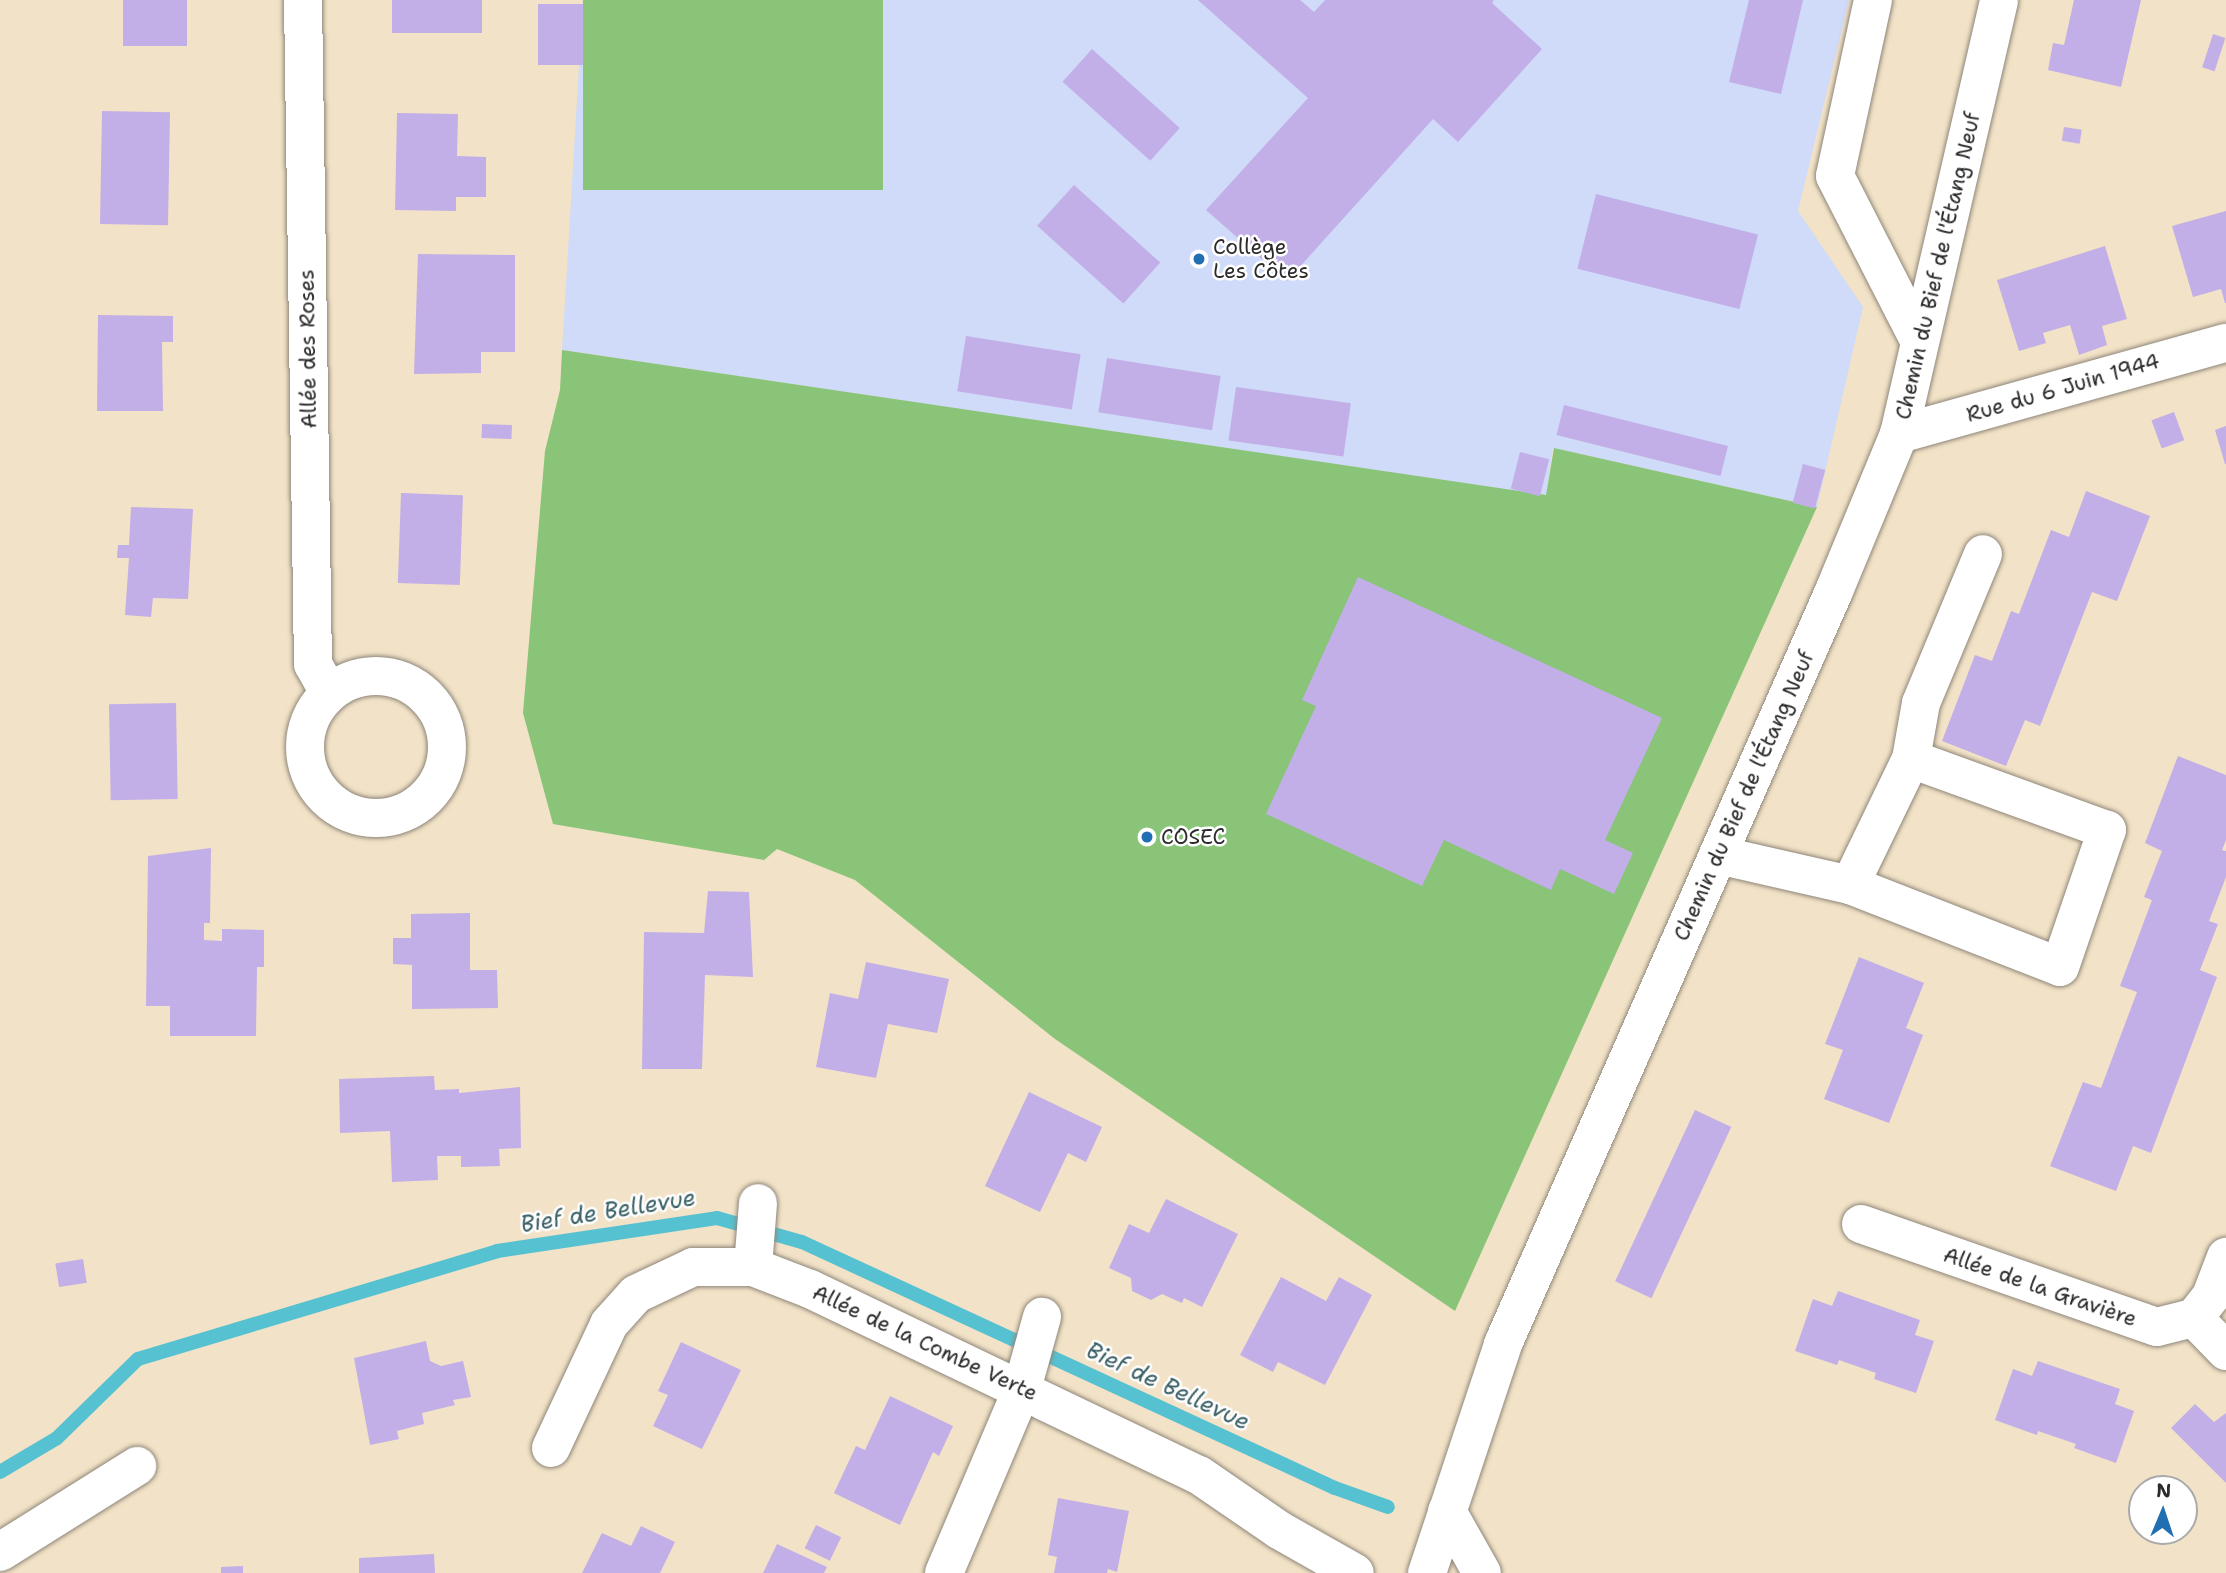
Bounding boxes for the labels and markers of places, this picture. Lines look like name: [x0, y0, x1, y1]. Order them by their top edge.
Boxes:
place label: Collège Les Côtes: [1213, 234, 1309, 284]
marker: Collège Les Côtes: [1191, 251, 1207, 267]
place label: COSEC: [1161, 824, 1225, 850]
marker: COSEC: [1139, 829, 1155, 845]

